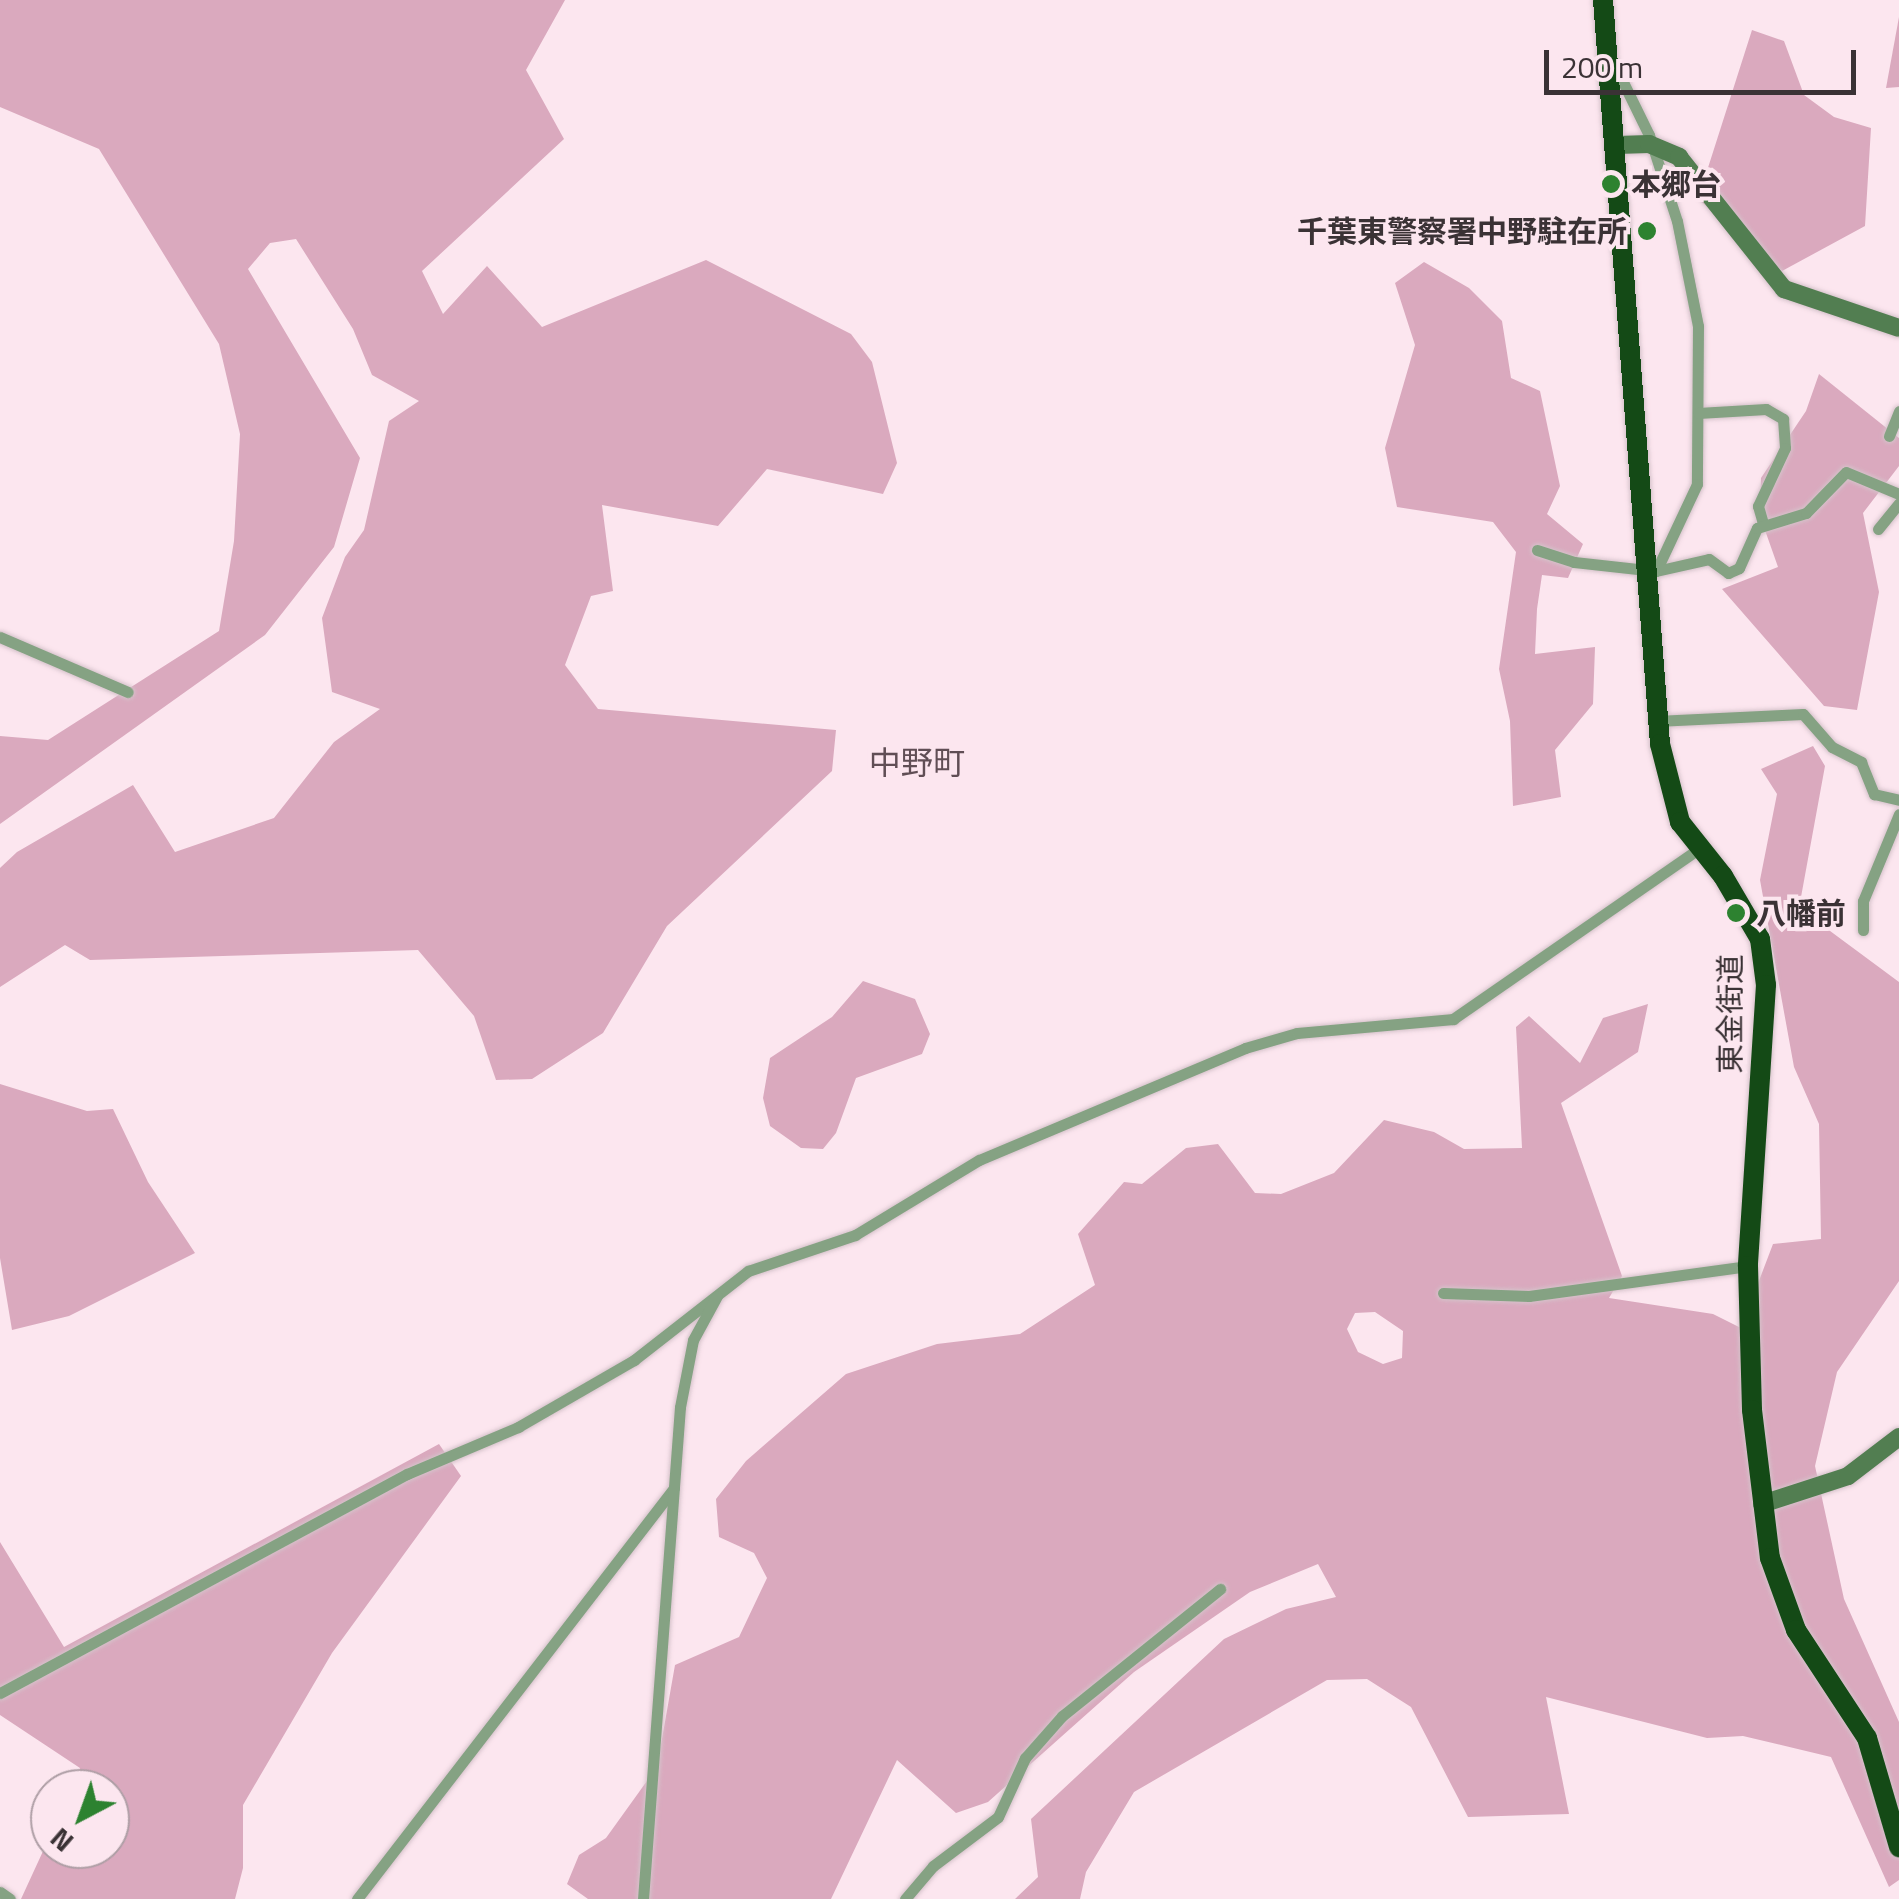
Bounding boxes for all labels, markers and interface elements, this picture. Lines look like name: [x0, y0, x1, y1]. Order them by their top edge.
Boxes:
scale bar: [1549, 30, 1862, 92]
text: 200 m: [1561, 44, 1643, 90]
place label: 本郷台: [1631, 166, 1721, 202]
marker: 本郷台: [1600, 173, 1622, 195]
place label: 千葉東警察署中野駐在所: [1297, 213, 1627, 249]
marker: 千葉東警察署中野駐在所: [1636, 220, 1658, 242]
district label: 中野町: [869, 743, 965, 781]
place label: 八幡前: [1756, 895, 1846, 931]
marker: 八幡前: [1725, 902, 1747, 924]
street label: 東金街道: [1712, 954, 1748, 1074]
north arrow: [30, 1769, 130, 1869]
text: N: [40, 1818, 83, 1863]

